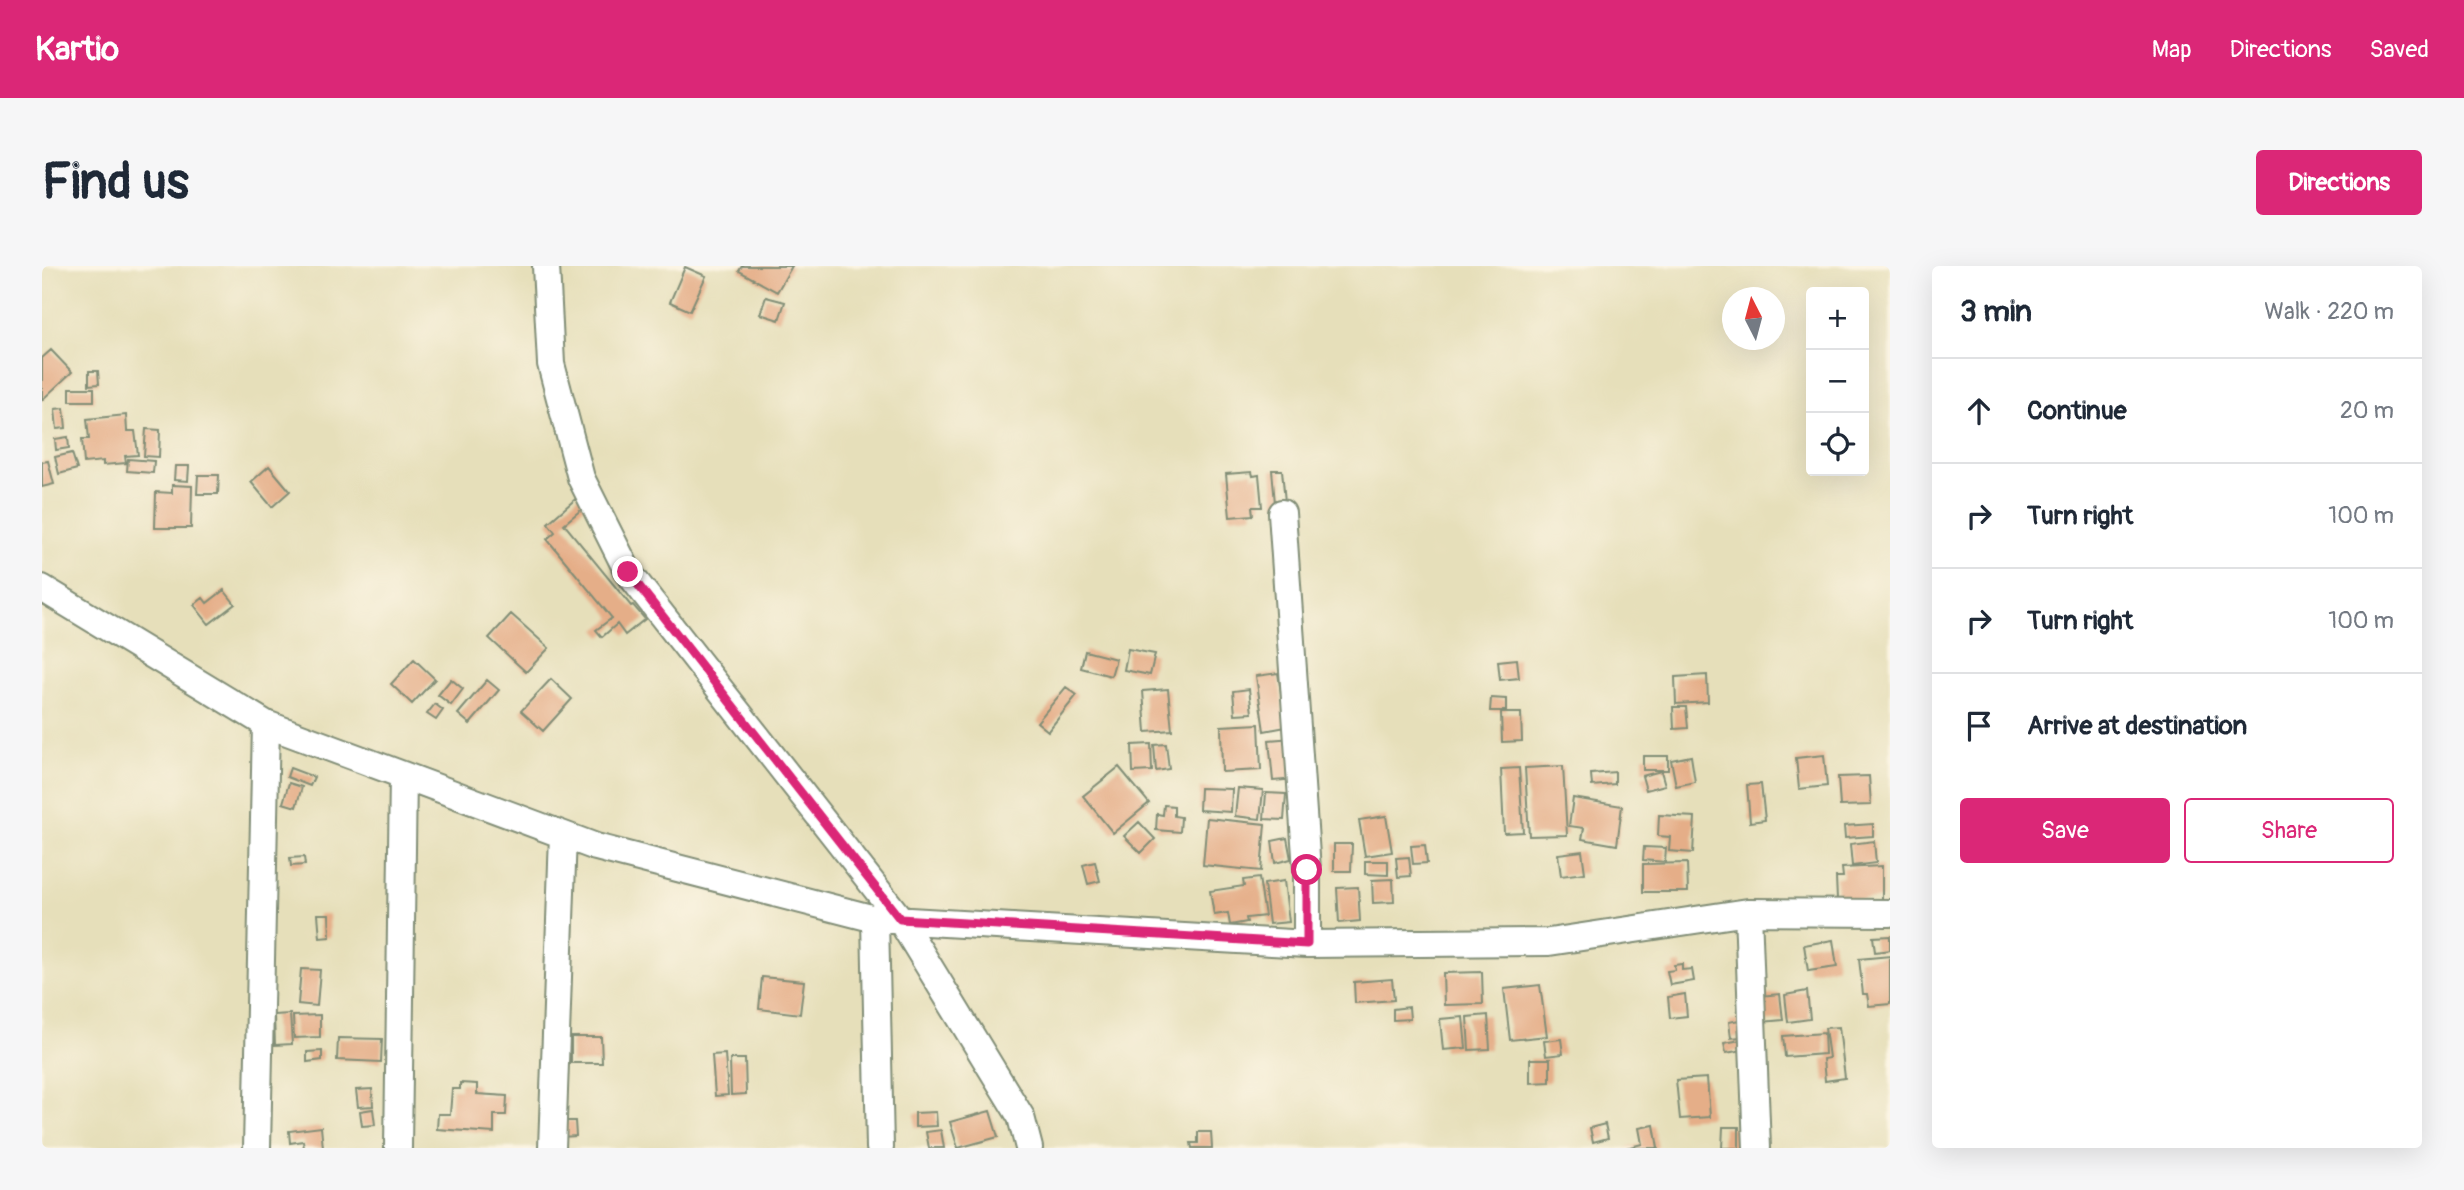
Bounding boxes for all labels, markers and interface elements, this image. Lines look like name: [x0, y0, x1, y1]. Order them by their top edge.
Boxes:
text: Kartio: [35, 29, 119, 70]
text: Map: [2152, 35, 2192, 64]
text: Directions: [2230, 35, 2331, 64]
text: Saved: [2369, 35, 2429, 64]
button: Directions: [2256, 150, 2422, 215]
text: Find us: [42, 152, 189, 213]
north arrow: [1722, 287, 1785, 350]
map controls: [1806, 287, 1869, 476]
button: +: [1806, 287, 1869, 350]
text: 3 min: [1960, 293, 2032, 330]
text: Walk · 220 m: [2264, 297, 2394, 326]
button: −: [1806, 350, 1869, 413]
icon: ahead: [1960, 392, 1998, 430]
text: Continue: [2027, 395, 2127, 427]
text: 20 m: [2340, 396, 2394, 425]
button: locate: [1806, 413, 1869, 476]
icon: right: [1960, 497, 1998, 535]
text: Turn right: [2027, 500, 2133, 532]
text: 100 m: [2328, 501, 2394, 530]
route end: [612, 556, 643, 587]
icon: right: [1960, 602, 1998, 640]
text: Turn right: [2027, 605, 2133, 637]
text: 100 m: [2328, 606, 2394, 635]
icon: arrive: [1960, 707, 1998, 745]
text: Arrive at destination: [2027, 710, 2247, 742]
button: Save: [1960, 798, 2170, 863]
button: Share: [2184, 798, 2394, 863]
route start: [1291, 854, 1322, 885]

